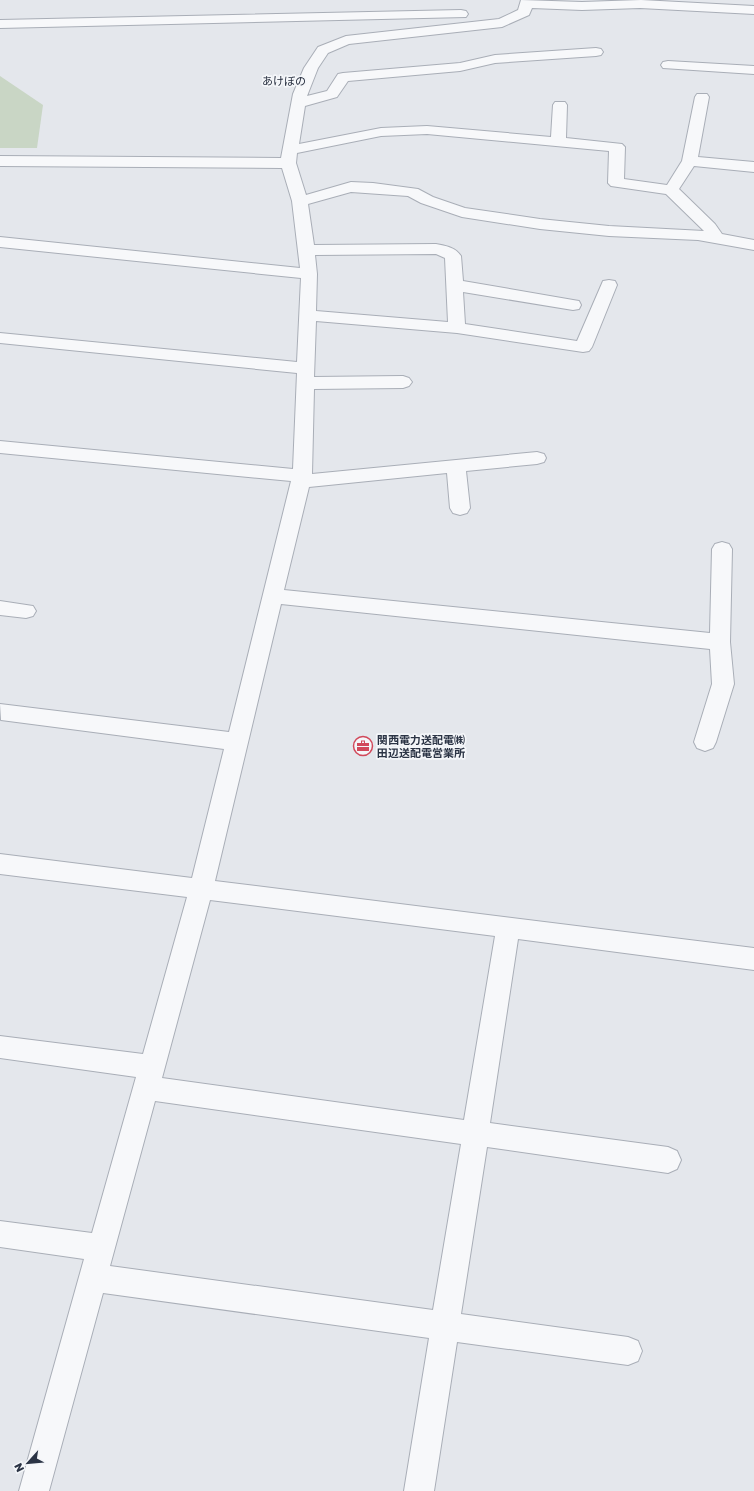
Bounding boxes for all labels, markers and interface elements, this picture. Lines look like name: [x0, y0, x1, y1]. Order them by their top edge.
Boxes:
district label: あけぼの: [262, 74, 306, 87]
place label: 関西電力送配電㈱ 田辺送配電営業所: [377, 733, 465, 759]
office icon: 関西電力送配電㈱ 田辺送配電営業所: [352, 735, 374, 757]
north arrow: [8, 1443, 48, 1483]
text: N: [11, 1461, 26, 1474]

